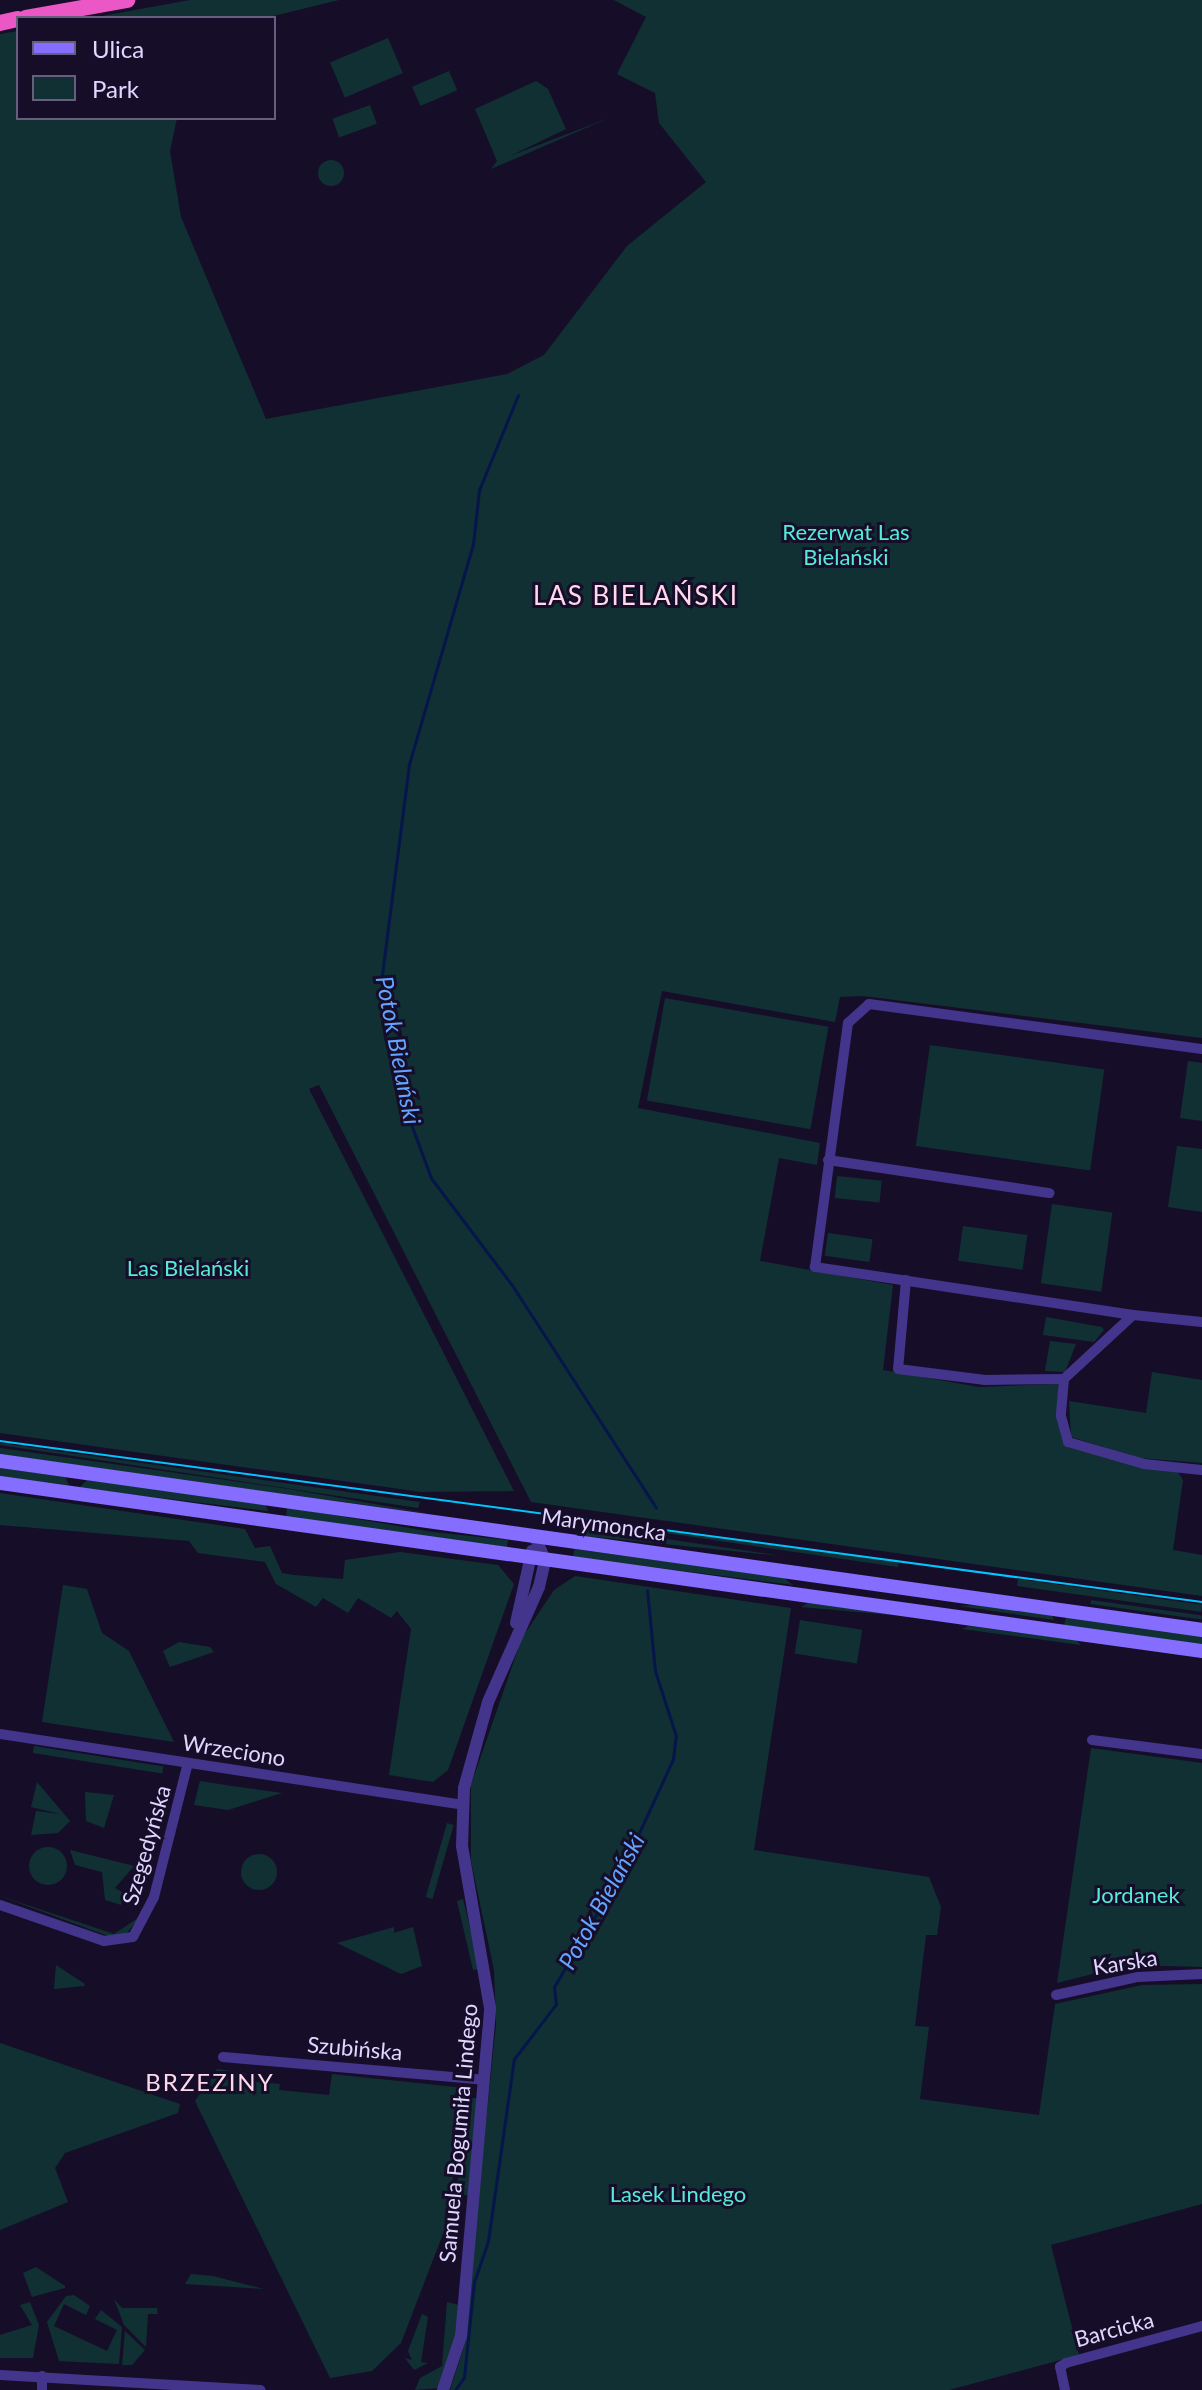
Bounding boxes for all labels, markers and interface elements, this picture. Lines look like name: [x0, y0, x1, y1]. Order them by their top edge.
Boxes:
legend: [16, 16, 276, 120]
text: Ulica: [92, 34, 144, 63]
text: Park: [92, 74, 139, 103]
park label: Rezerwat Las Bielański: [782, 518, 910, 570]
district label: LAS BIELAŃSKI: [533, 580, 739, 612]
water label: Potok Bielański: [370, 973, 428, 1127]
park label: Las Bielański: [127, 1255, 249, 1281]
street label: Marymoncka: [540, 1502, 668, 1546]
street label: Wrzeciono: [180, 1729, 288, 1771]
street label: Szegedyńska: [116, 1782, 176, 1908]
water label: Potok Bielański: [552, 1828, 650, 1974]
park label: Jordanek: [1092, 1882, 1180, 1908]
street label: Karska: [1091, 1944, 1159, 1980]
street label: Samuela Bogumiła Lindego: [434, 2002, 482, 2264]
street label: Szubińska: [306, 2031, 404, 2065]
district label: BRZEZINY: [145, 2068, 275, 2096]
park label: Lasek Lindego: [610, 2181, 746, 2207]
street label: Barcicka: [1071, 2306, 1157, 2352]

